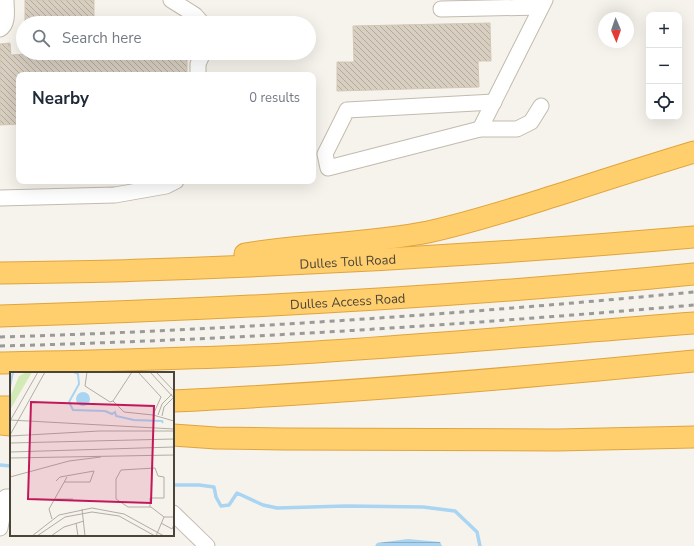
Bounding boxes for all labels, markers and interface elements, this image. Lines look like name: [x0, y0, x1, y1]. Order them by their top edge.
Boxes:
north arrow: [598, 12, 634, 48]
map controls: [646, 12, 682, 120]
button: +: [646, 12, 682, 48]
search box: [16, 16, 316, 60]
icon: search: [30, 27, 52, 49]
text: Search here: [62, 28, 142, 48]
button: −: [646, 48, 682, 84]
button: locate: [646, 84, 682, 120]
text: Nearby: [32, 87, 89, 110]
text: 0 results: [249, 89, 300, 107]
street label: Dulles Toll Road: [299, 251, 397, 274]
street label: Dulles Access Road: [290, 289, 406, 314]
inset map: [10, 372, 174, 536]

